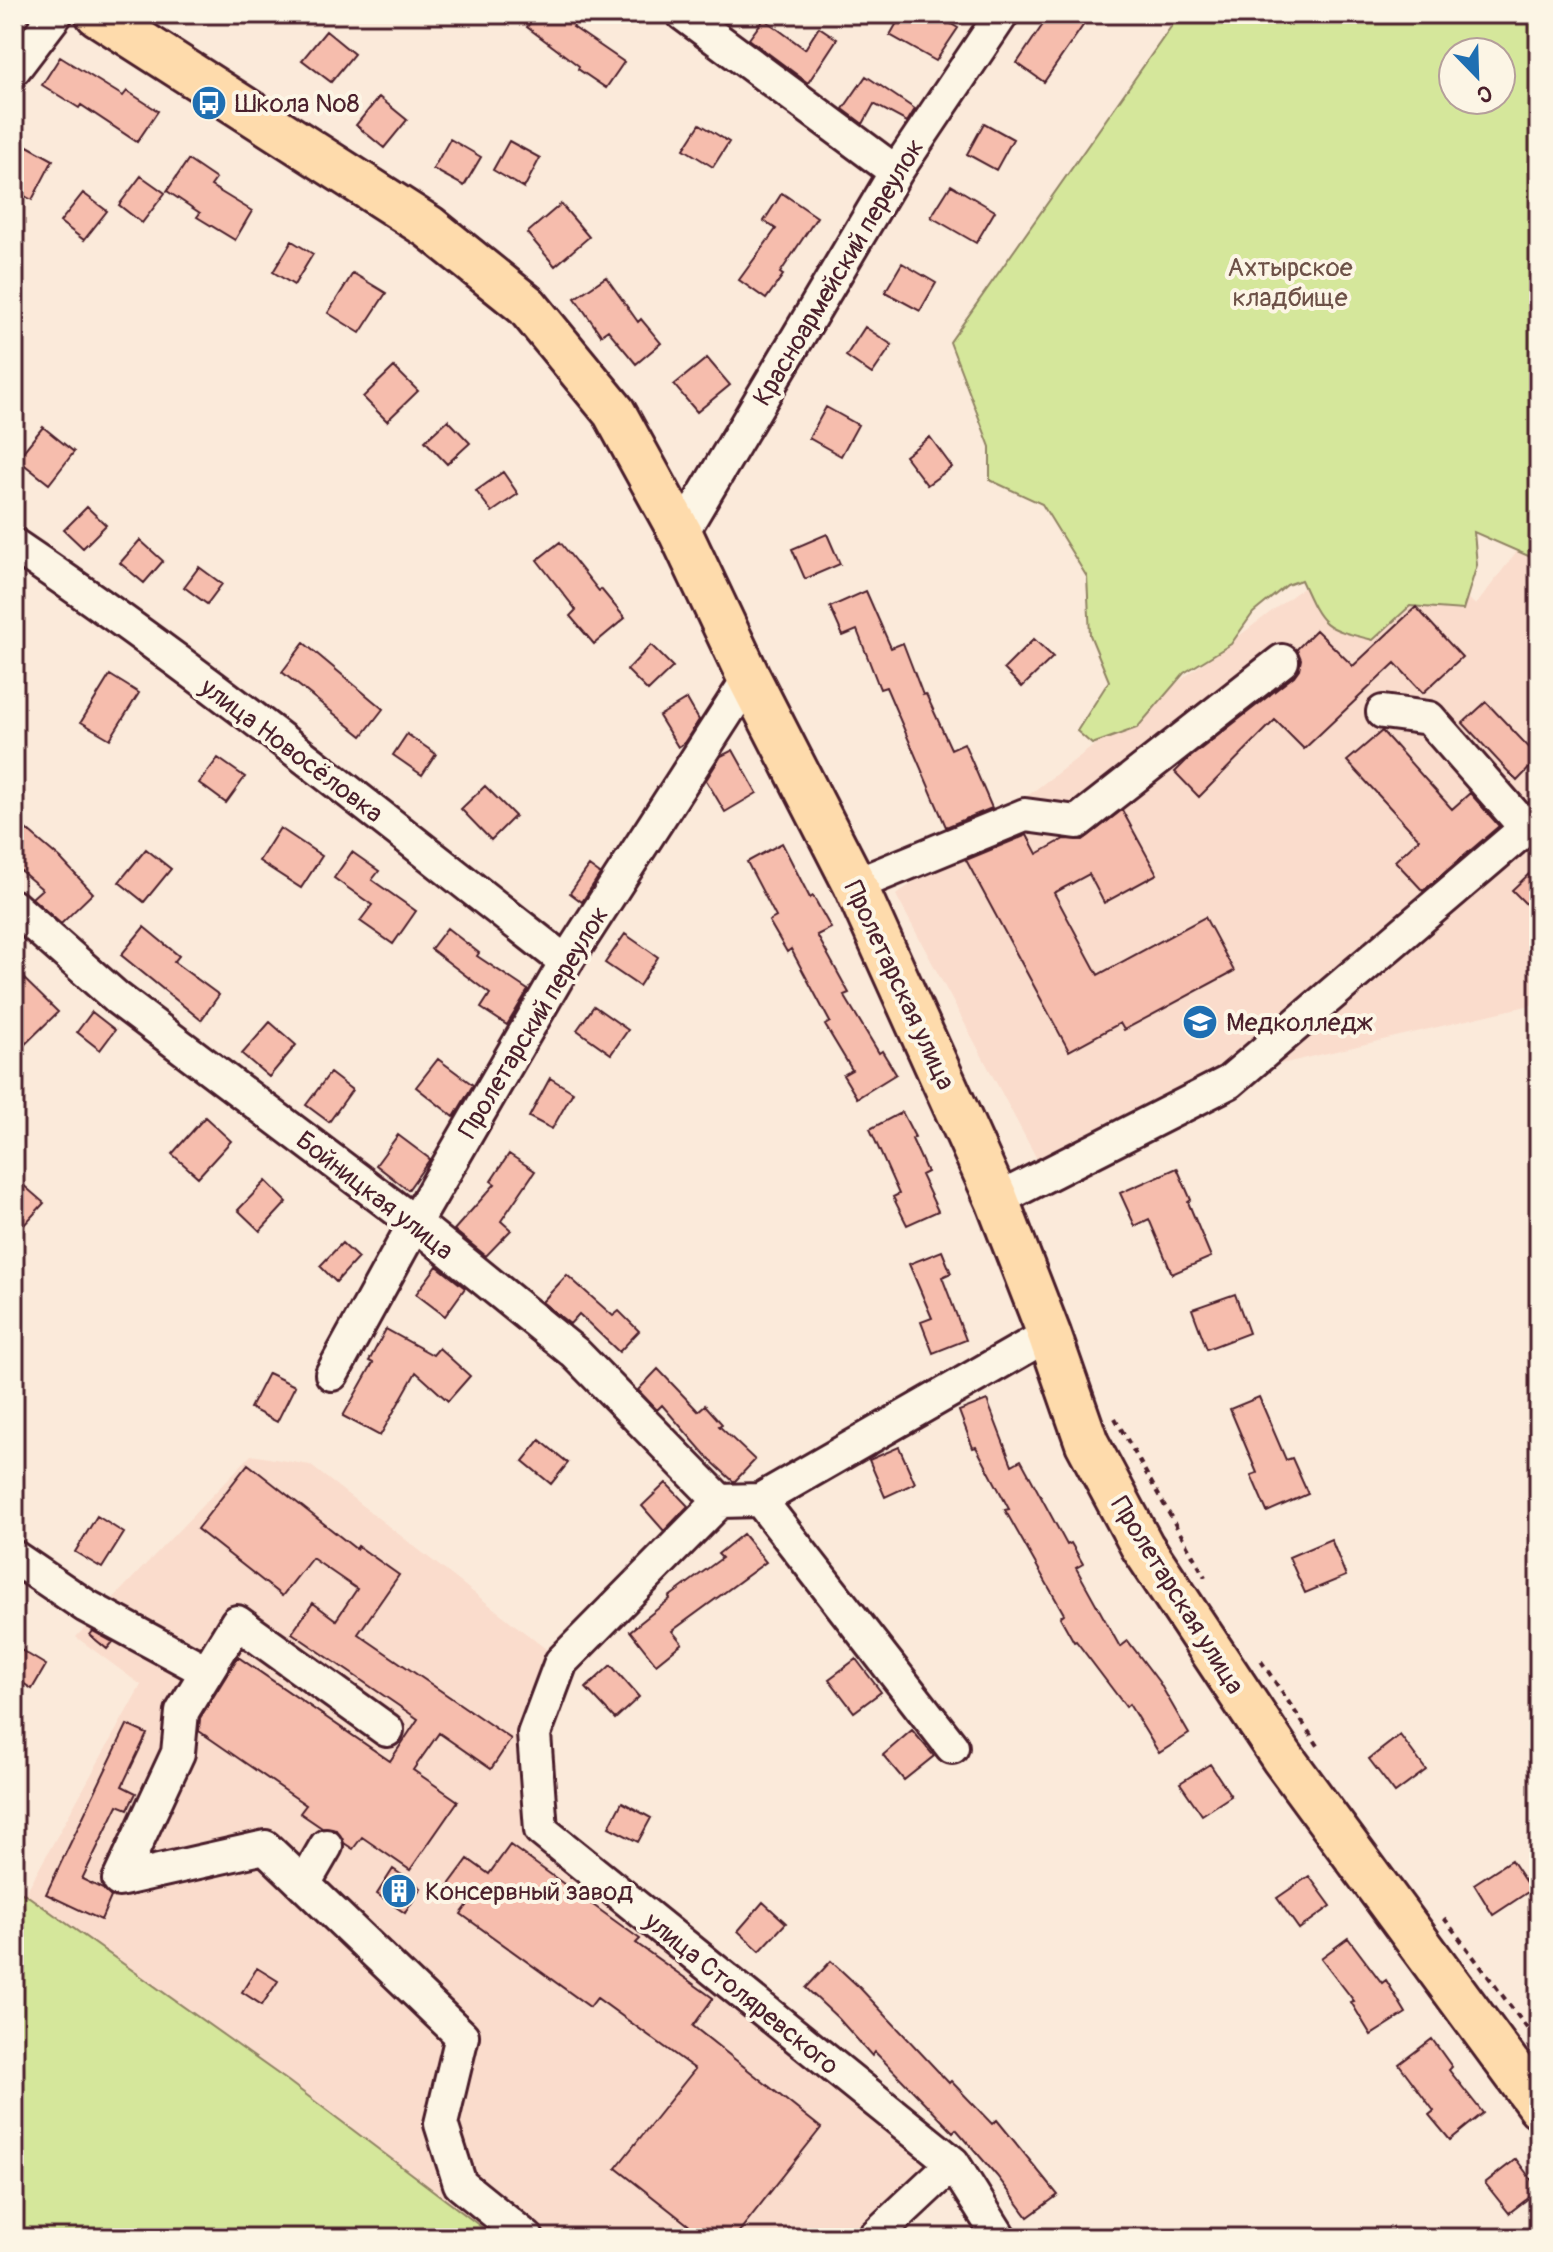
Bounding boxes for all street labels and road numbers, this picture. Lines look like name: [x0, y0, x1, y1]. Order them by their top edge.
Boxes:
street label: Красноармейский переулок: [746, 133, 931, 412]
street label: улица Новосёловка: [193, 671, 389, 830]
street label: Пролетарская улица: [837, 876, 962, 1095]
street label: Пролетарский переулок: [452, 901, 616, 1144]
street label: Бойницкая улица: [289, 1124, 459, 1267]
street label: Пролетарская улица: [1103, 1491, 1251, 1700]
street label: улица Столяревского: [637, 1905, 845, 2082]

